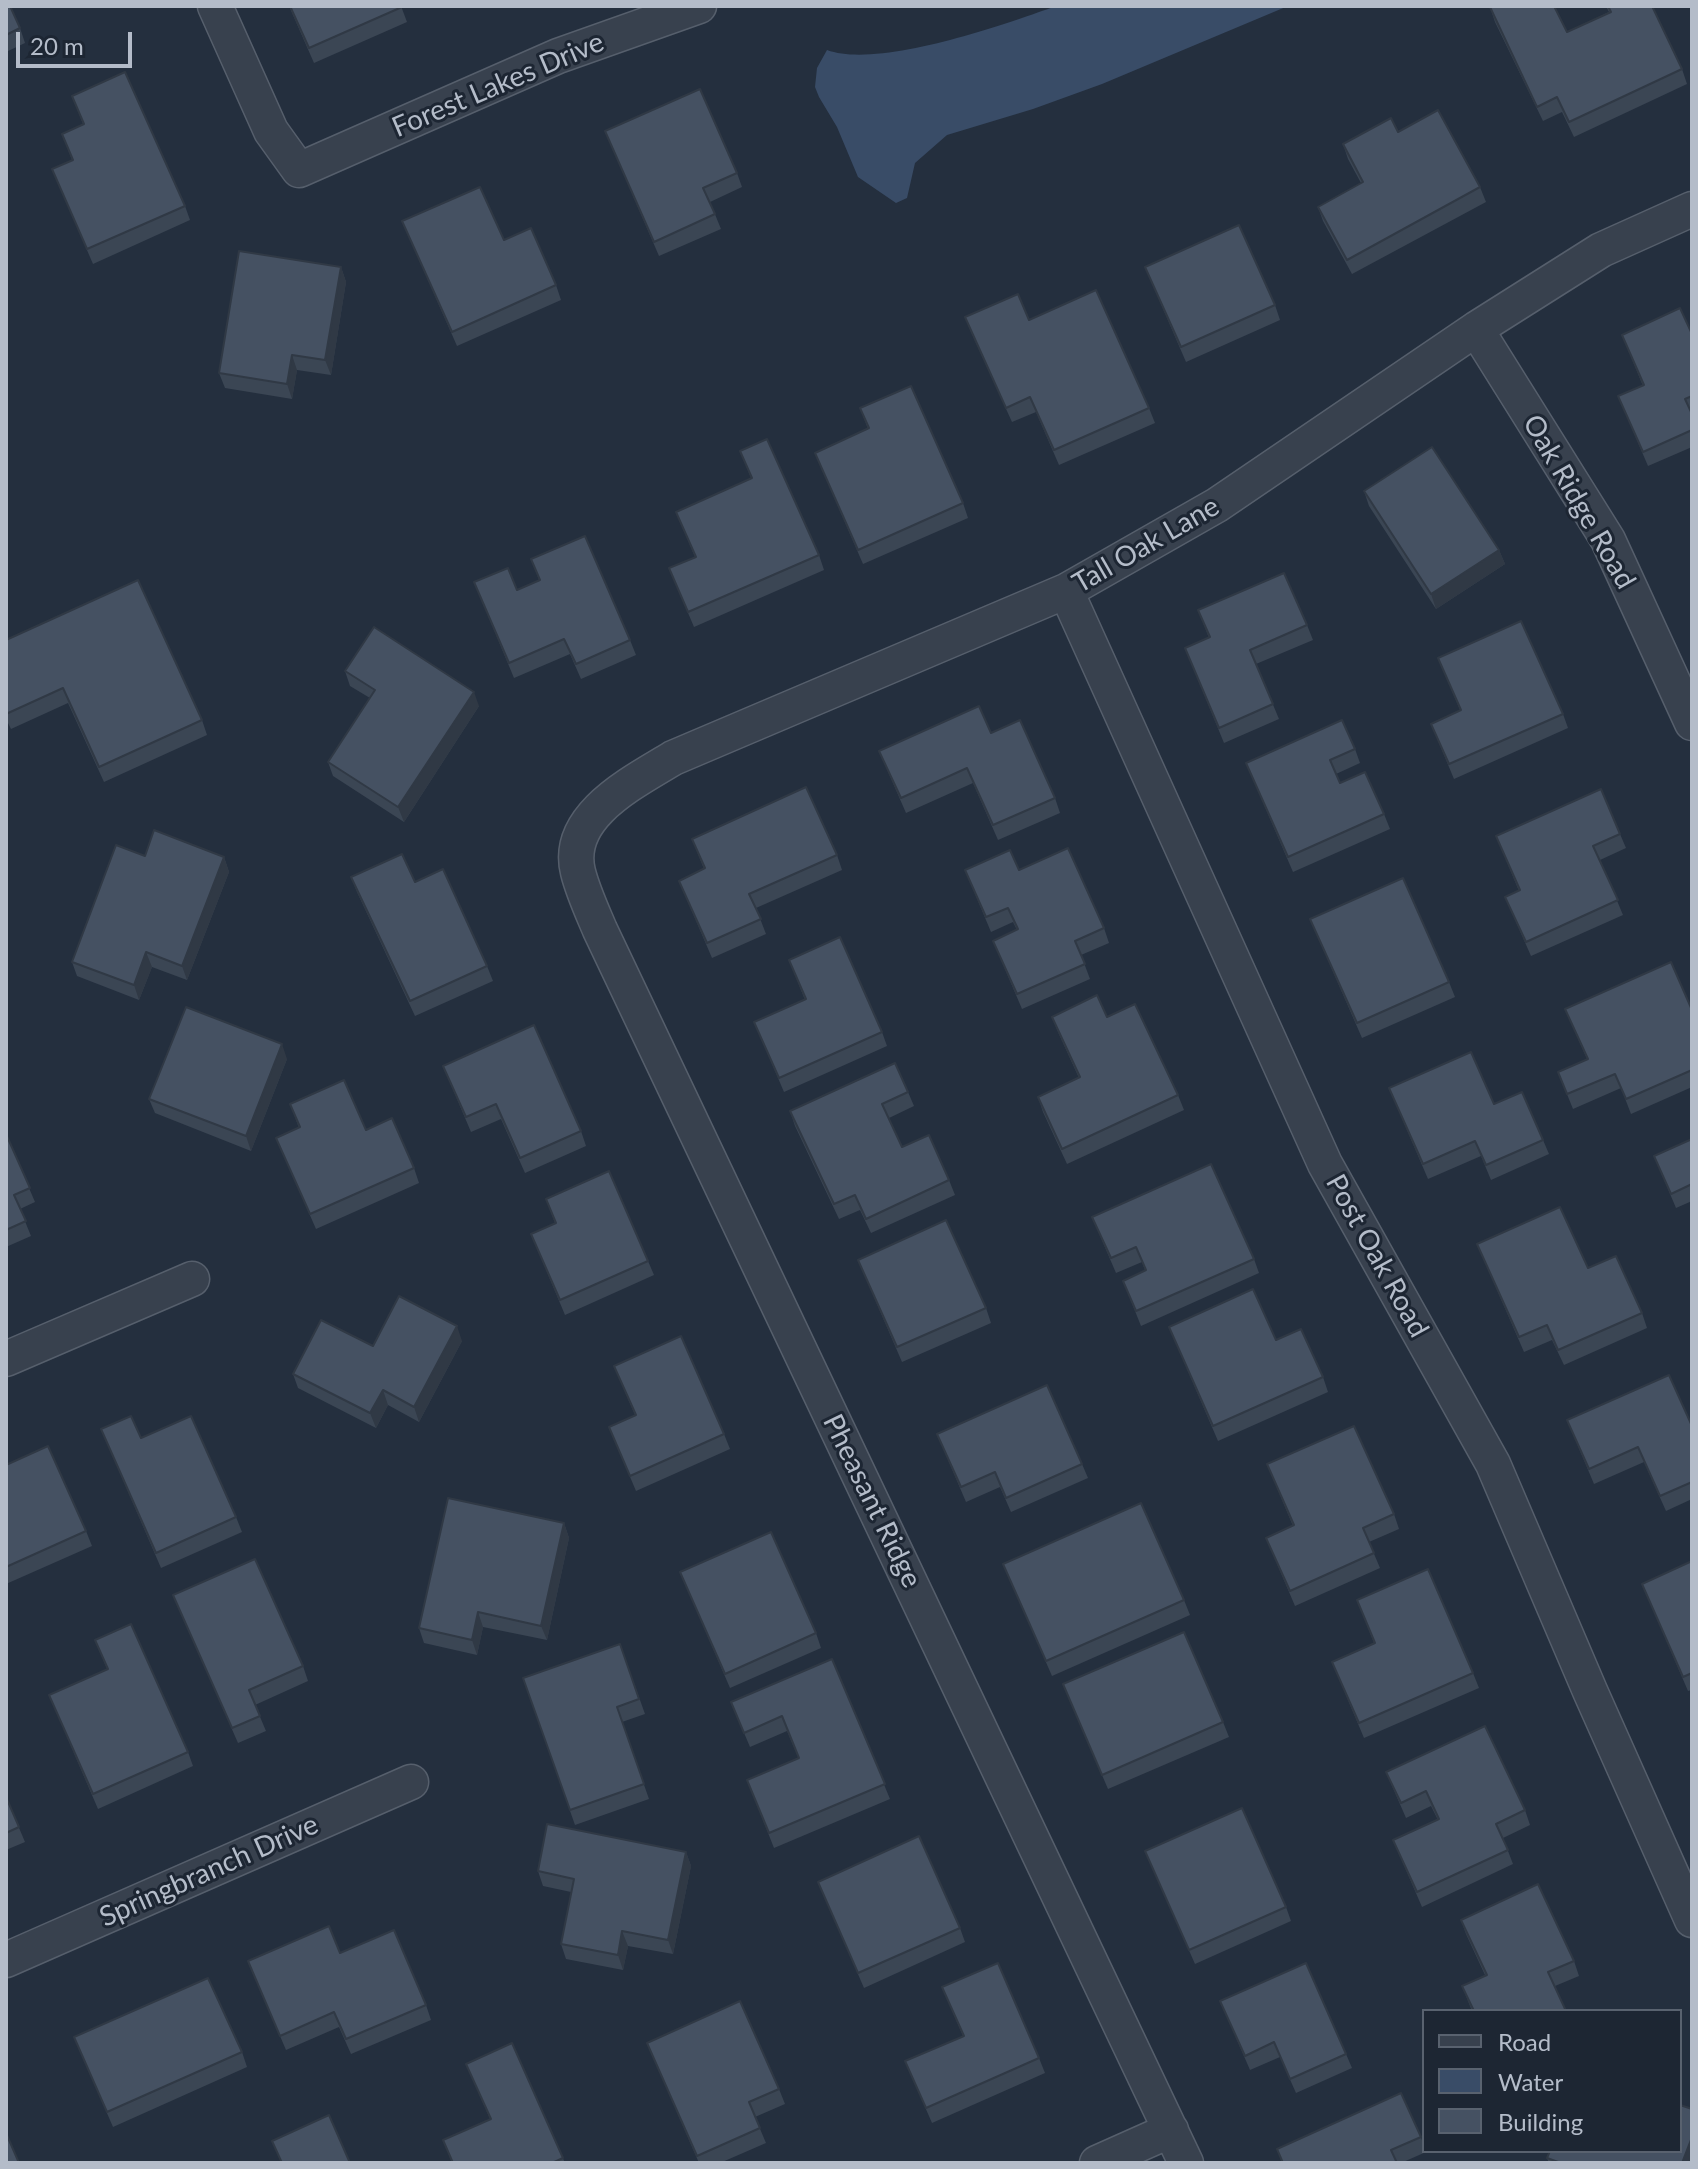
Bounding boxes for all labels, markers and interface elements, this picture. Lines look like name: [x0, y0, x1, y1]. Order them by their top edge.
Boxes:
scale bar: [20, 16, 136, 66]
street label: Forest Lakes Drive: [387, 25, 609, 145]
text: 20 m: [30, 31, 84, 60]
street label: Oak Ridge Road: [1516, 409, 1642, 595]
street label: Tall Oak Lane: [1067, 490, 1225, 600]
street label: Post Oak Road: [1318, 1169, 1436, 1343]
street label: Pheasant Ridge: [816, 1409, 928, 1593]
street label: Springbranch Drive: [94, 1808, 324, 1934]
legend: [1422, 2009, 1682, 2153]
text: Road: [1498, 2027, 1551, 2056]
text: Water: [1498, 2067, 1563, 2096]
text: Building: [1498, 2107, 1583, 2136]

